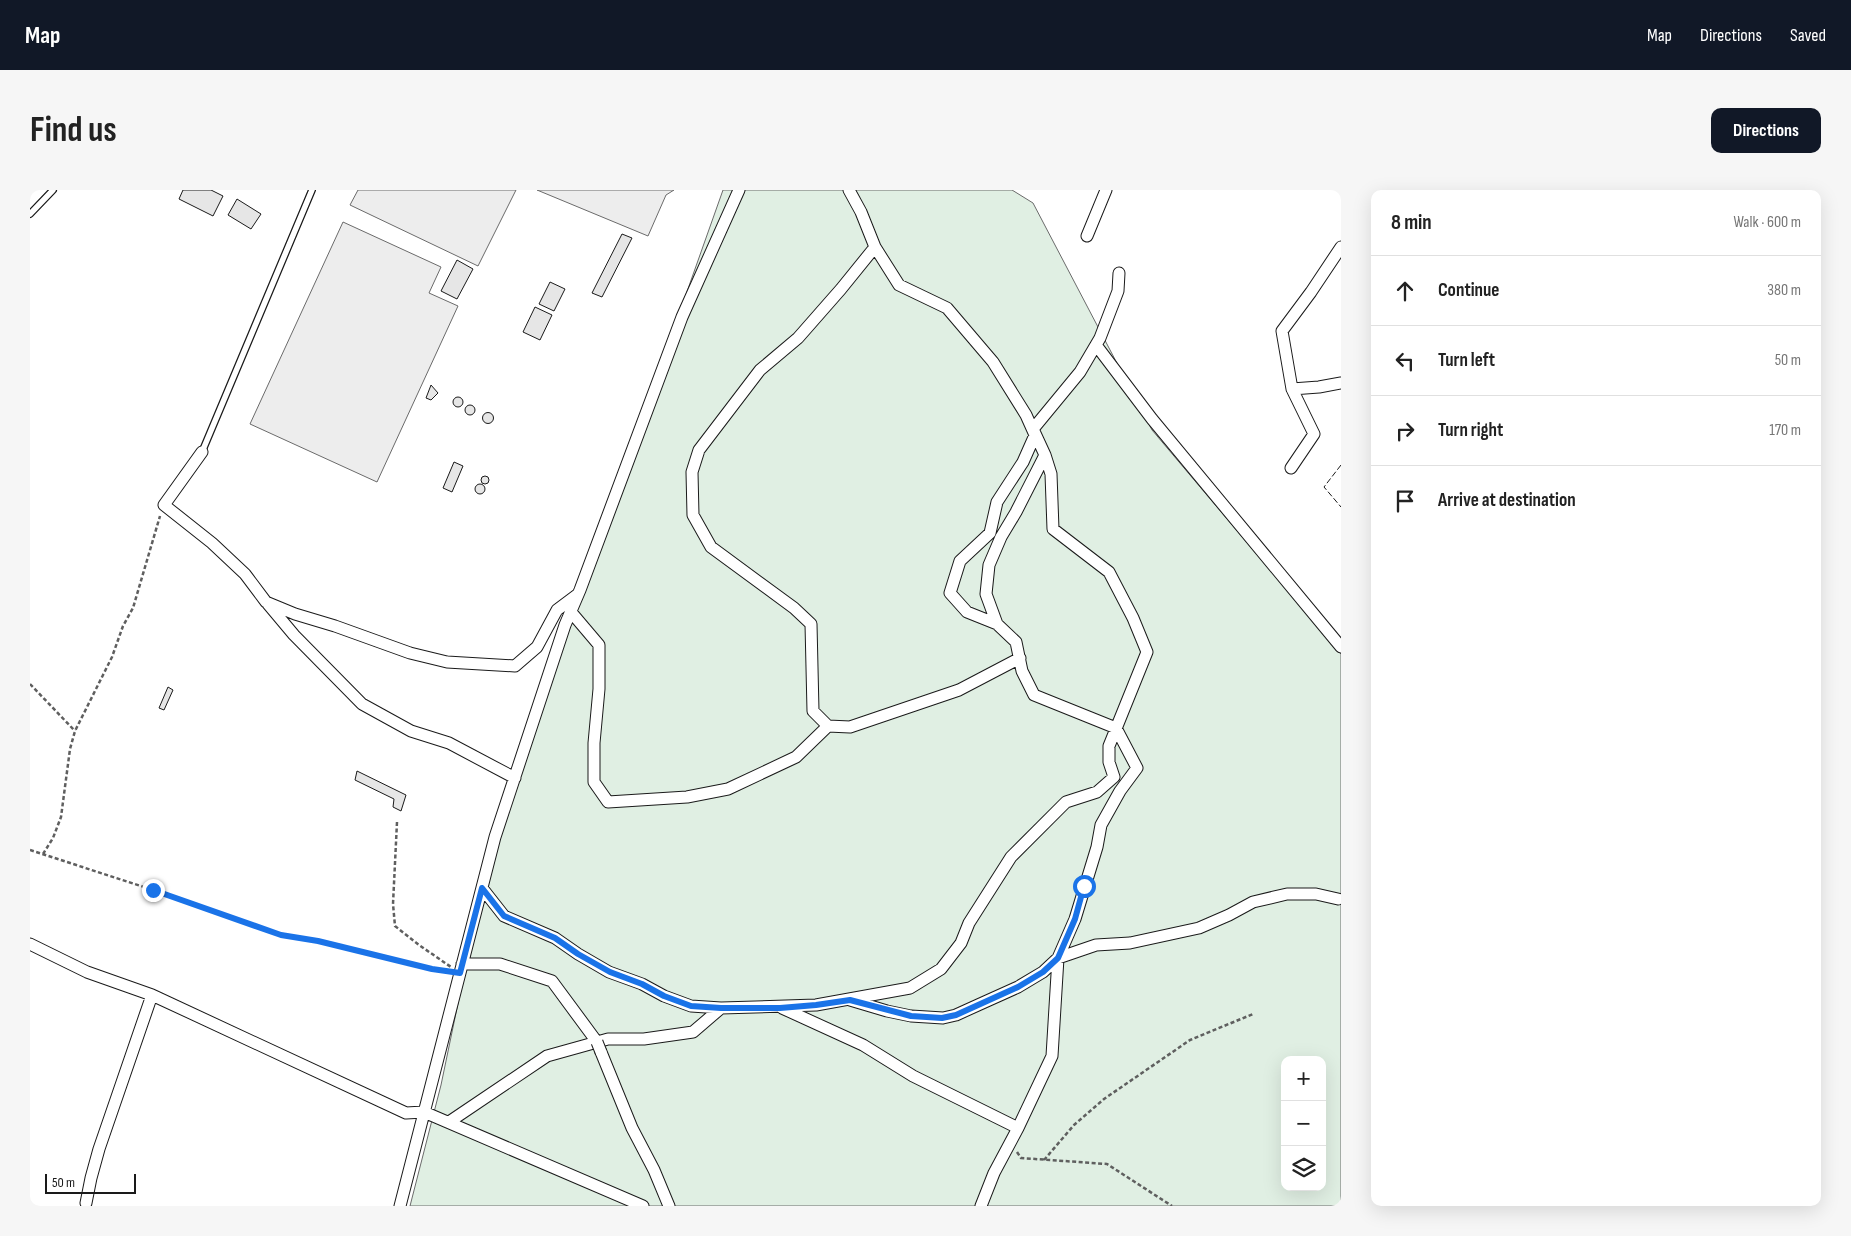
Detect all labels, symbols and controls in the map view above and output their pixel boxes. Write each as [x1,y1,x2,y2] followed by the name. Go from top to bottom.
[25,21,60,50] text: Map
[1647,25,1672,46] text: Map
[1700,25,1762,46] text: Directions
[1790,25,1826,46] text: Saved
[1711,108,1821,153] button: Directions
[30,109,117,152] text: Find us
[1391,210,1432,235] text: 8 min
[1733,213,1801,232] text: Walk · 600 m
[1391,277,1419,305] icon: ahead
[1438,279,1499,302] text: Continue
[1767,281,1801,300] text: 380 m
[1391,347,1419,375] icon: left
[1438,349,1495,372] text: Turn left
[1775,351,1801,370] text: 50 m
[1391,417,1419,445] icon: right
[1438,419,1503,442] text: Turn right
[1769,421,1801,440] text: 170 m
[1391,487,1419,515] icon: arrive
[1438,489,1576,512] text: Arrive at destination
[1073,875,1096,898] route start
[142,879,165,902] route end
[1281,1056,1326,1191] map controls
[1281,1056,1326,1101] button: +
[1281,1101,1326,1146] button: −
[1281,1146,1326,1191] button: layers
[45,1171,136,1194] scale bar
[52,1174,75,1191] text: 50 m

